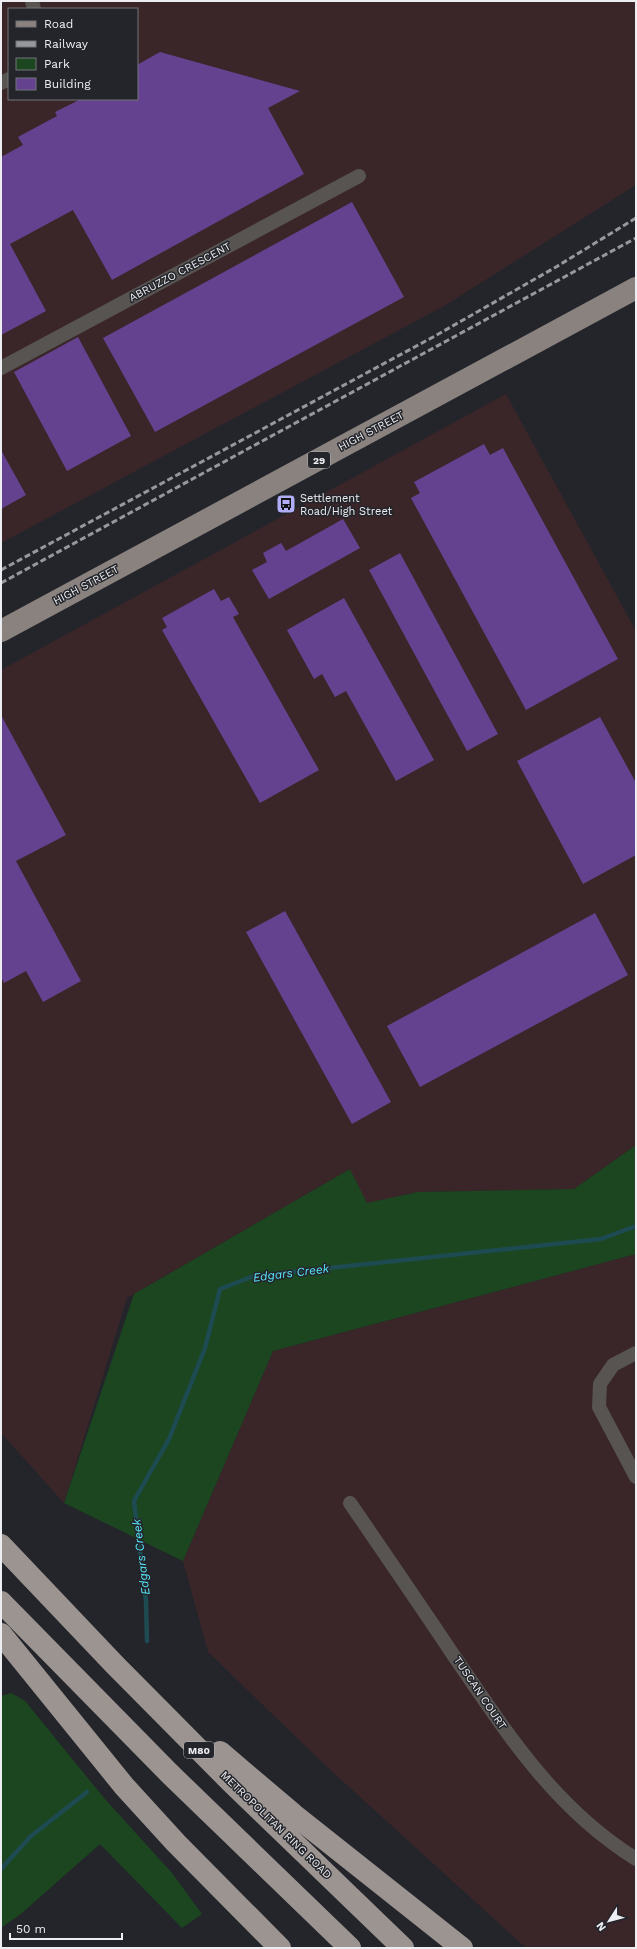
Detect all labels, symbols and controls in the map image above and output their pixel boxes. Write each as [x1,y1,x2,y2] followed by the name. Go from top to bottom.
[8,8,138,100] legend
[44,17,73,31] text: Road
[44,37,89,51] text: Railway
[44,57,70,71] text: Park
[44,77,91,91] text: Building
[127,239,233,304] street label: ABRUZZO CRESCENT
[336,408,406,454] street label: HIGH STREET
[308,452,330,468] road number: 29
[300,492,393,518] place label: Settlement Road/High Street
[275,493,297,515] bus stop icon: Settlement Road/High Street
[51,562,121,608] street label: HIGH STREET
[252,1261,330,1285] water label: Edgars Creek
[129,1518,153,1596] water label: Edgars Creek
[451,1654,509,1732] street label: TUSCAN COURT
[184,1742,214,1758] road number: M80
[218,1769,334,1881] street label: METROPOLITAN RING ROAD
[589,1901,629,1941] north arrow
[10,1915,122,1941] scale bar
[594,1919,609,1934] text: N
[16,1922,46,1936] text: 50 m

